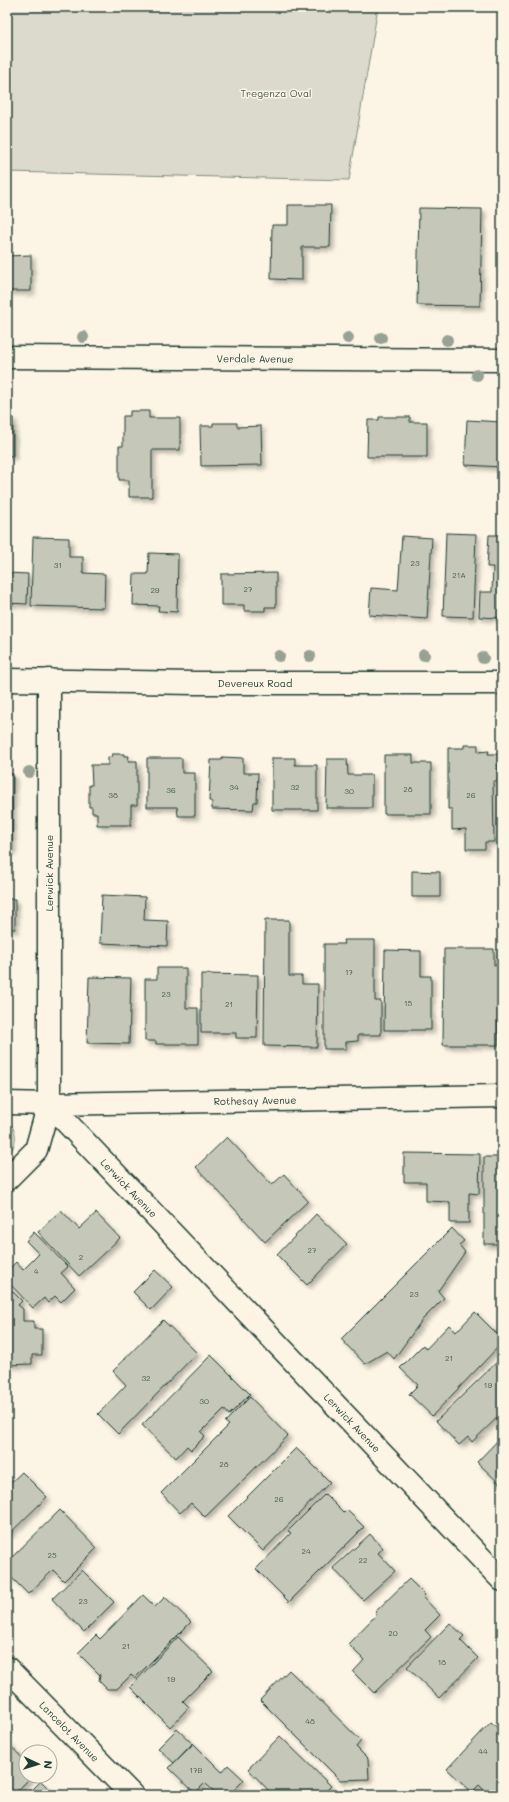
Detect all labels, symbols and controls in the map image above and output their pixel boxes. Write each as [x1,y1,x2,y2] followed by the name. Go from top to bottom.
[240,86,312,100] park label: Tregenza Oval
[217,351,293,366] street label: Verdale Avenue
[410,558,420,568] house number: 23
[54,560,62,570] house number: 31
[452,570,466,580] house number: 21A
[244,584,253,594] house number: 27
[150,585,160,595] house number: 29
[218,676,292,690] street label: Devereux Road
[229,782,239,792] house number: 34
[290,782,300,792] house number: 32
[403,784,413,794] house number: 28
[166,785,176,795] house number: 36
[344,786,354,796] house number: 30
[108,790,118,800] house number: 38
[466,790,476,800] house number: 26
[42,835,56,911] street label: Lerwick Avenue
[345,967,354,977] house number: 17
[161,989,171,999] house number: 23
[404,998,412,1008] house number: 15
[225,999,233,1009] house number: 21
[213,1093,296,1108] street label: Rothesay Avenue
[98,1156,160,1221] street label: Lerwick Avenue
[308,1245,317,1255] house number: 27
[79,1252,83,1262] house number: 2
[34,1266,39,1276] house number: 4
[409,1289,419,1299] house number: 23
[445,1353,453,1363] house number: 21
[141,1373,151,1383] house number: 32
[484,1380,492,1390] house number: 19
[321,1390,384,1455] street label: Lerwick Avenue
[199,1396,209,1406] house number: 30
[219,1459,229,1469] house number: 28
[274,1494,284,1504] house number: 26
[301,1546,311,1556] house number: 24
[47,1550,57,1560] house number: 25
[359,1555,367,1565] house number: 22
[78,1596,88,1606] house number: 23
[388,1628,398,1638] house number: 20
[122,1641,130,1651] house number: 21
[438,1657,446,1667] house number: 18
[167,1674,175,1684] house number: 19
[36,1698,102,1765] street label: Lancelot Avenue
[305,1716,315,1726] house number: 48
[18,1744,58,1784] north arrow
[478,1746,488,1756] house number: 44
[41,1760,56,1769] text: N
[190,1765,203,1775] house number: 17B

